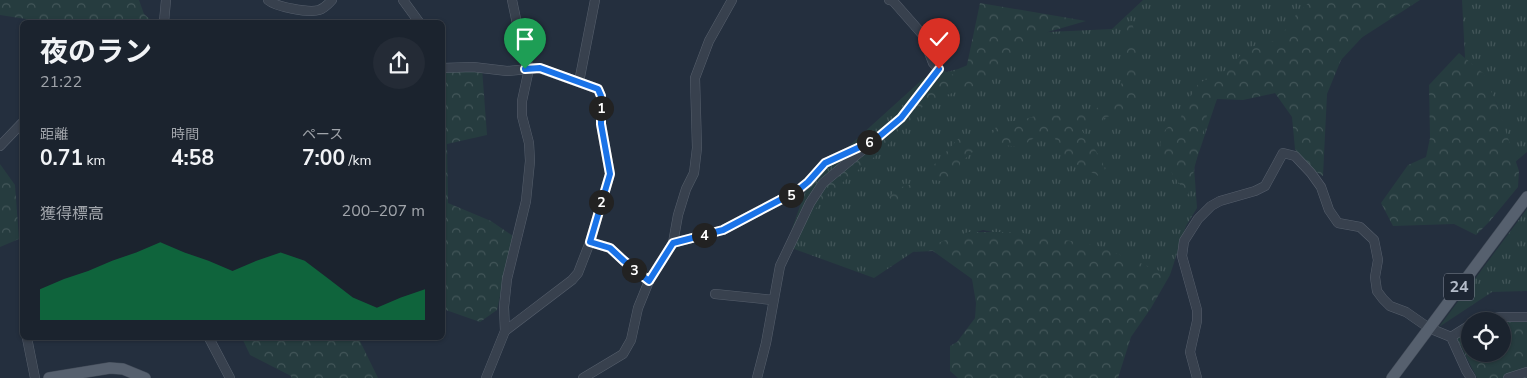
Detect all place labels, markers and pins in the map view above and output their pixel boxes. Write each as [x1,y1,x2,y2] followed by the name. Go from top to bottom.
[504,18,546,69] pin
[918,18,960,69] pin
[588,96,614,120] pin: 1
[856,130,882,154] pin: 6
[778,182,804,208] pin: 5
[588,190,614,214] pin: 2
[692,222,716,248] pin: 4
[622,258,646,282] pin: 3

